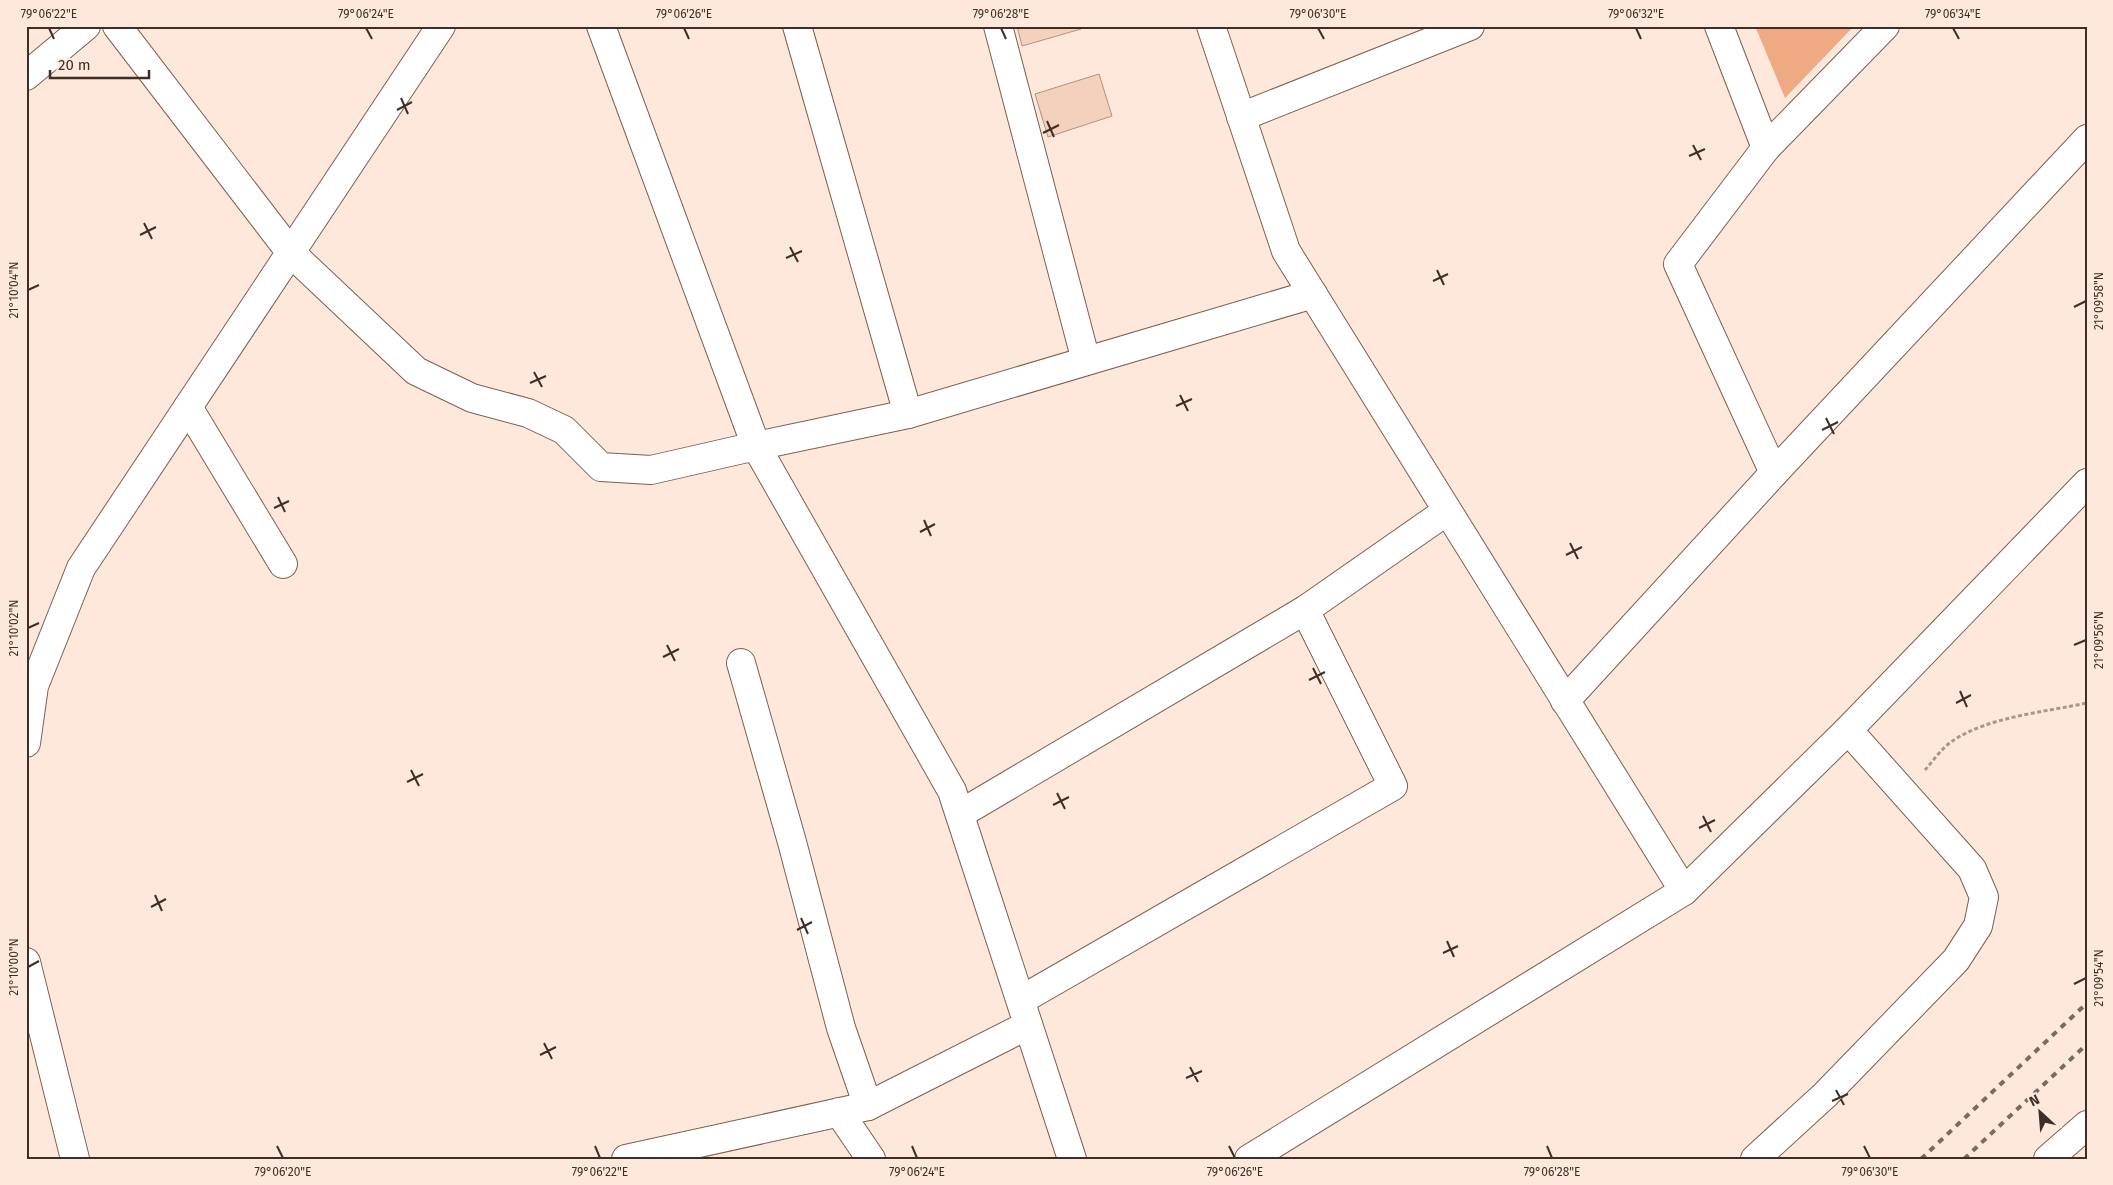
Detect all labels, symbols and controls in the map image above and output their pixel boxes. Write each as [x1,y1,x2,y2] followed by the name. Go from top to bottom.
[21,7,77,21] text: 79°06'22"E
[338,7,394,21] text: 79°06'24"E
[656,7,712,21] text: 79°06'26"E
[973,7,1029,21] text: 79°06'28"E
[1290,7,1346,21] text: 79°06'30"E
[1608,7,1664,21] text: 79°06'32"E
[1925,7,1981,21] text: 79°06'34"E
[50,48,149,80] scale bar
[58,56,91,74] text: 20 m
[7,262,21,318] text: 21°10'04"N
[2092,272,2106,330] text: 21°09'58"N
[7,600,21,656] text: 21°10'02"N
[2092,611,2106,669] text: 21°09'56"N
[7,938,21,996] text: 21°10'00"N
[2092,949,2106,1007] text: 21°09'54"N
[2016,1088,2066,1138] north arrow
[2027,1091,2042,1110] text: N
[255,1165,311,1179] text: 79°06'20"E
[572,1165,628,1179] text: 79°06'22"E
[889,1165,945,1179] text: 79°06'24"E
[1207,1165,1263,1179] text: 79°06'26"E
[1524,1165,1580,1179] text: 79°06'28"E
[1842,1165,1898,1179] text: 79°06'30"E

